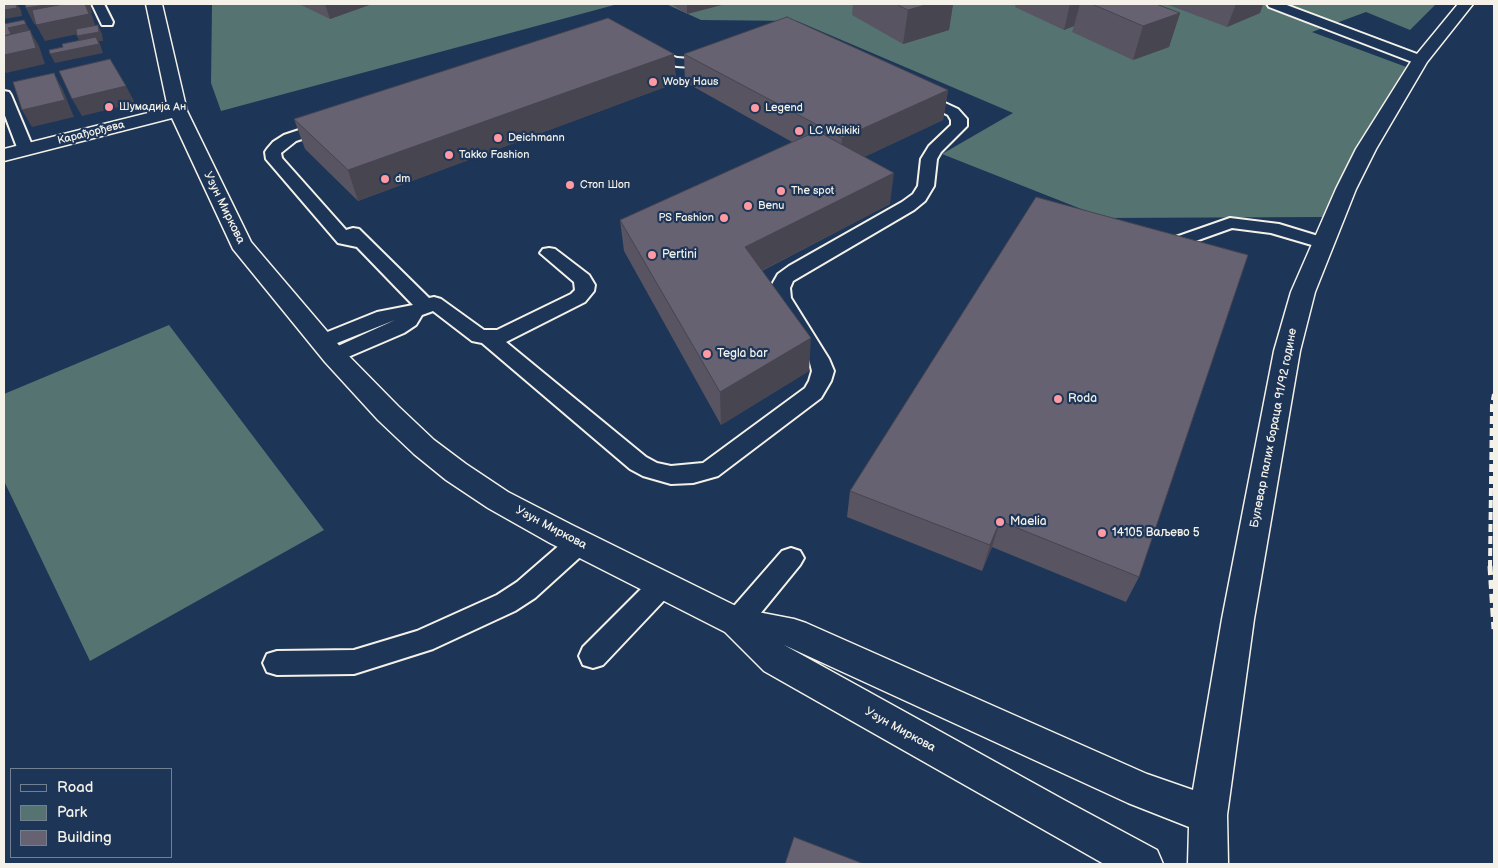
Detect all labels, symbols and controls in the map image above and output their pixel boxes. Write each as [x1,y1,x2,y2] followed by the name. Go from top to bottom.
[663,75,718,89] place label: Woby Haus
[647,76,659,88] marker: Woby Haus
[119,100,186,114] place label: Шумадија Ан
[103,101,115,113] marker: Шумадија Ан
[765,101,803,115] place label: Legend
[749,102,761,114] marker: Legend
[56,118,126,148] street label: Карађорђева
[809,124,860,138] place label: LC Waikiki
[793,125,805,137] marker: LC Waikiki
[508,131,565,145] place label: Deichmann
[492,132,504,144] marker: Deichmann
[459,148,529,162] place label: Takko Fashion
[443,149,455,161] marker: Takko Fashion
[200,170,248,246] street label: Узун Миркова
[395,172,410,186] place label: dm
[379,173,391,185] marker: dm
[580,178,630,192] place label: Стоп Шоп
[564,179,576,191] marker: Стоп Шоп
[791,184,834,198] place label: The spot
[775,185,787,197] marker: The spot
[758,199,784,213] place label: Benu
[742,200,754,212] marker: Benu
[658,211,714,225] place label: PS Fashion
[718,212,730,224] marker: PS Fashion
[662,248,697,262] place label: Pertini
[646,249,658,261] marker: Pertini
[1248,327,1300,529] street label: Булевар палих бораца 91/92 године
[717,347,767,361] place label: Tegla bar
[701,348,713,360] marker: Tegla bar
[1068,392,1097,406] place label: Roda
[1052,393,1064,405] marker: Roda
[513,503,589,553] street label: Узун Миркова
[1010,515,1047,529] place label: Maelia
[994,516,1006,528] marker: Maelia
[1112,526,1200,540] place label: 14105 Ваљево 5
[1096,527,1108,539] marker: 14105 Ваљево 5
[862,705,938,755] street label: Узун Миркова
[10,768,172,858] legend
[57,778,93,797] text: Road
[57,803,87,822] text: Park
[57,828,112,847] text: Building

